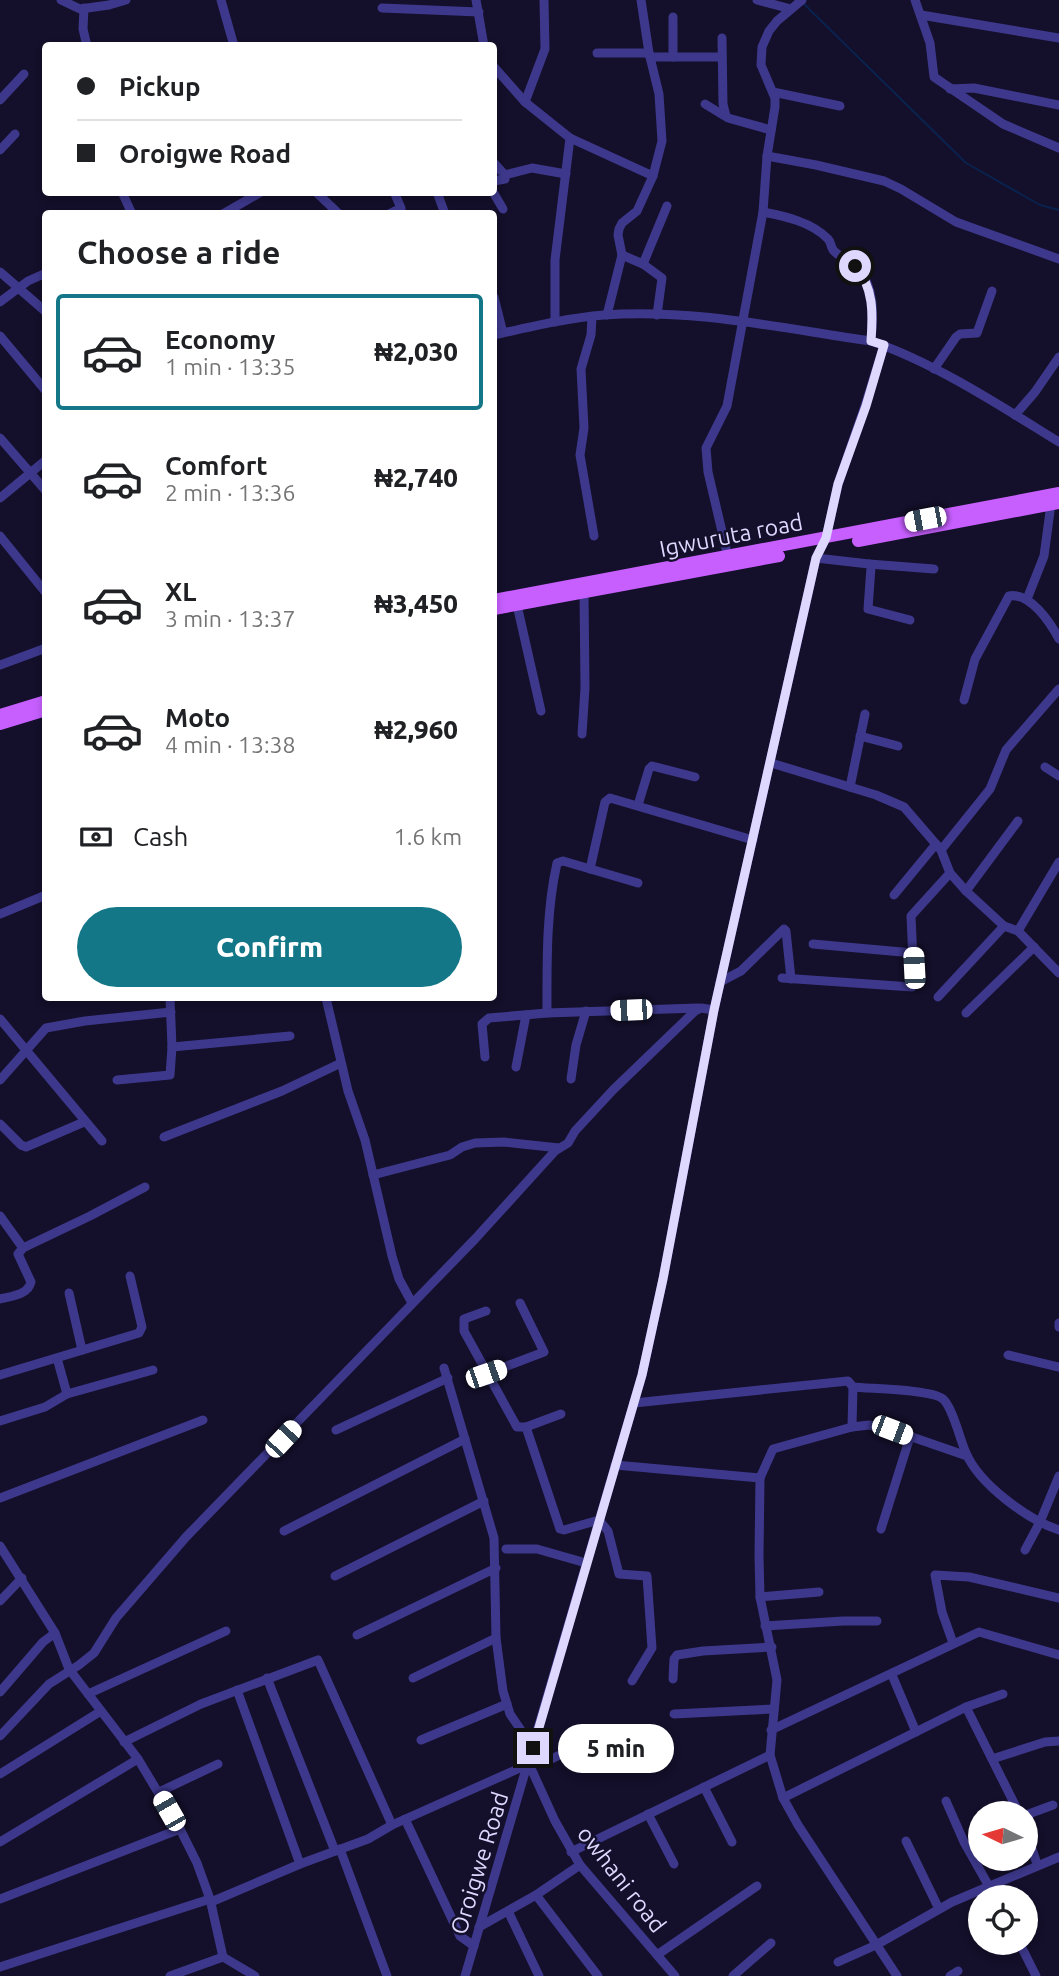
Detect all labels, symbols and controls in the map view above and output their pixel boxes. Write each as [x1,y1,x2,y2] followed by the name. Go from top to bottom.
[119,72,201,101] text: Pickup
[119,139,291,168] text: Oroigwe Road
[77,234,280,270] text: Choose a ride
[839,250,871,282] route start
[81,321,144,384] icon: car
[165,325,275,354] text: Economy
[374,337,458,366] text: ₦2,030
[165,354,296,379] text: 1 min · 13:35
[81,447,144,510] icon: car
[165,451,268,480] text: Comfort
[374,463,458,492] text: ₦2,740
[165,480,296,505] text: 2 min · 13:36
[903,505,948,533] car
[657,509,805,561] street label: Igwuruta road
[81,573,144,636] icon: car
[165,577,196,606] text: XL
[374,589,458,618] text: ₦3,450
[165,606,296,631] text: 3 min · 13:37
[81,699,144,762] icon: car
[165,703,230,732] text: Moto
[374,715,458,744] text: ₦2,960
[165,732,296,757] text: 4 min · 13:38
[77,818,115,856] icon: cash
[133,822,188,851] text: Cash
[394,824,462,849] text: 1.6 km
[77,907,462,987] button: Confirm
[903,946,926,990] car
[610,999,653,1021] car
[463,1357,510,1391] car
[869,1413,916,1447] car
[261,1416,306,1462] car
[558,1724,673,1772] callout: 5 min
[517,1732,549,1764] route end
[587,1736,645,1761] text: 5 min
[150,1788,189,1834] car
[445,1789,513,1937] street label: Oroigwe Road
[968,1801,1038,1871] north arrow
[968,1801,1038,1955] map controls
[573,1821,671,1937] street label: owhani road
[968,1885,1038,1955] button: locate

